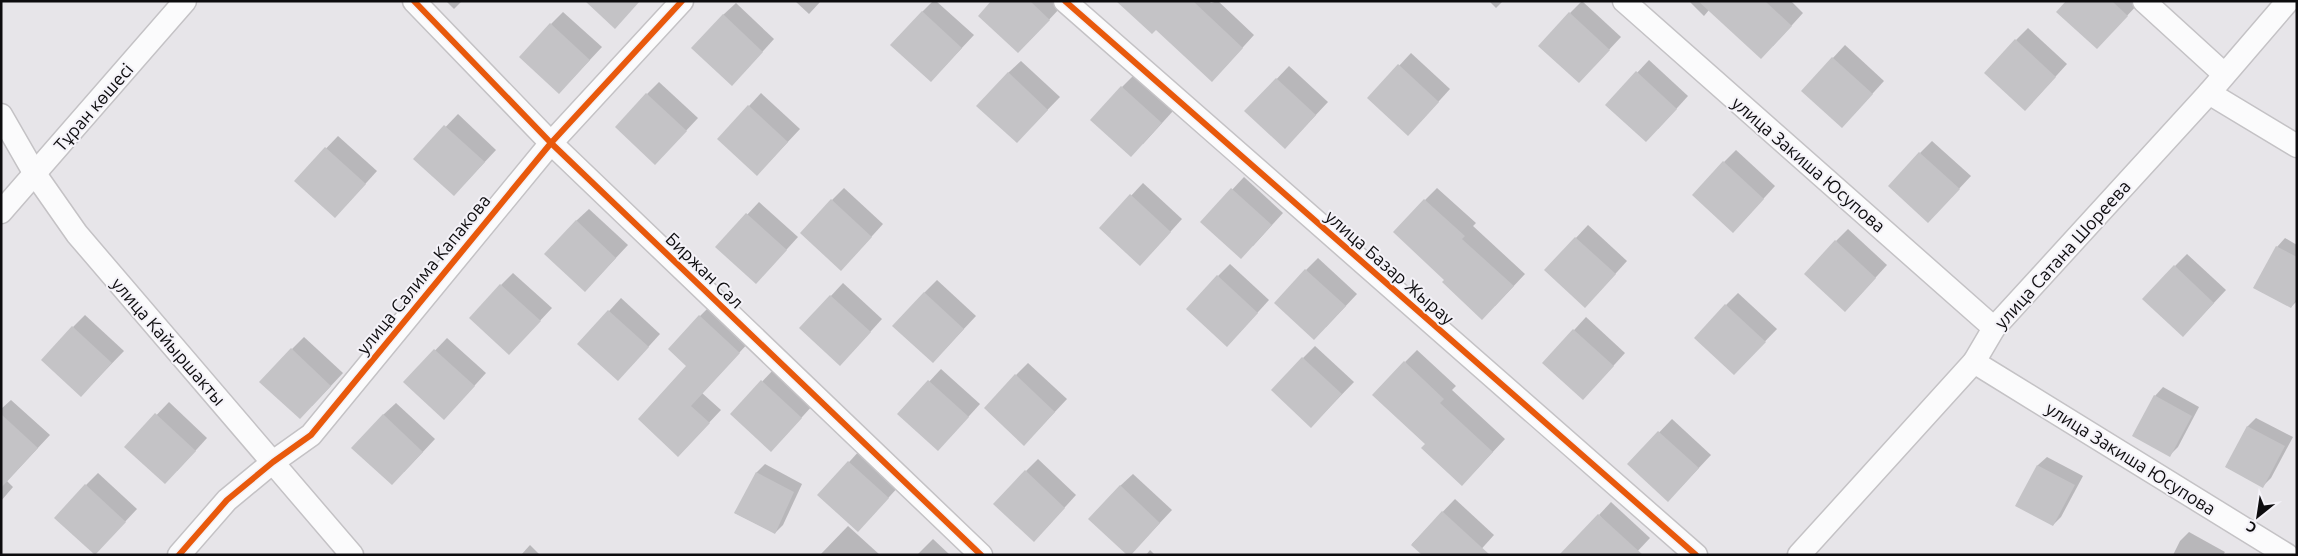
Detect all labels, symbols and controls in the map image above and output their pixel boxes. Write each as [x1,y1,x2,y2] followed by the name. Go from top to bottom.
[49,59,137,155] street label: Тұран көшесі
[1728,92,1890,236] street label: улица Закиша Юсупова
[1990,176,2134,332] street label: улица Сатана Шореева
[352,190,494,358] street label: улица Салима Капакова
[1322,206,1459,328] street label: улица Базар Жырау
[662,228,748,312] street label: Биржан Сал
[108,273,230,409] street label: улица Кайыршакты
[2042,398,2220,518] street label: улица Закиша Юсупова
[2233,491,2283,541] north arrow
[2244,518,2259,536] text: С

